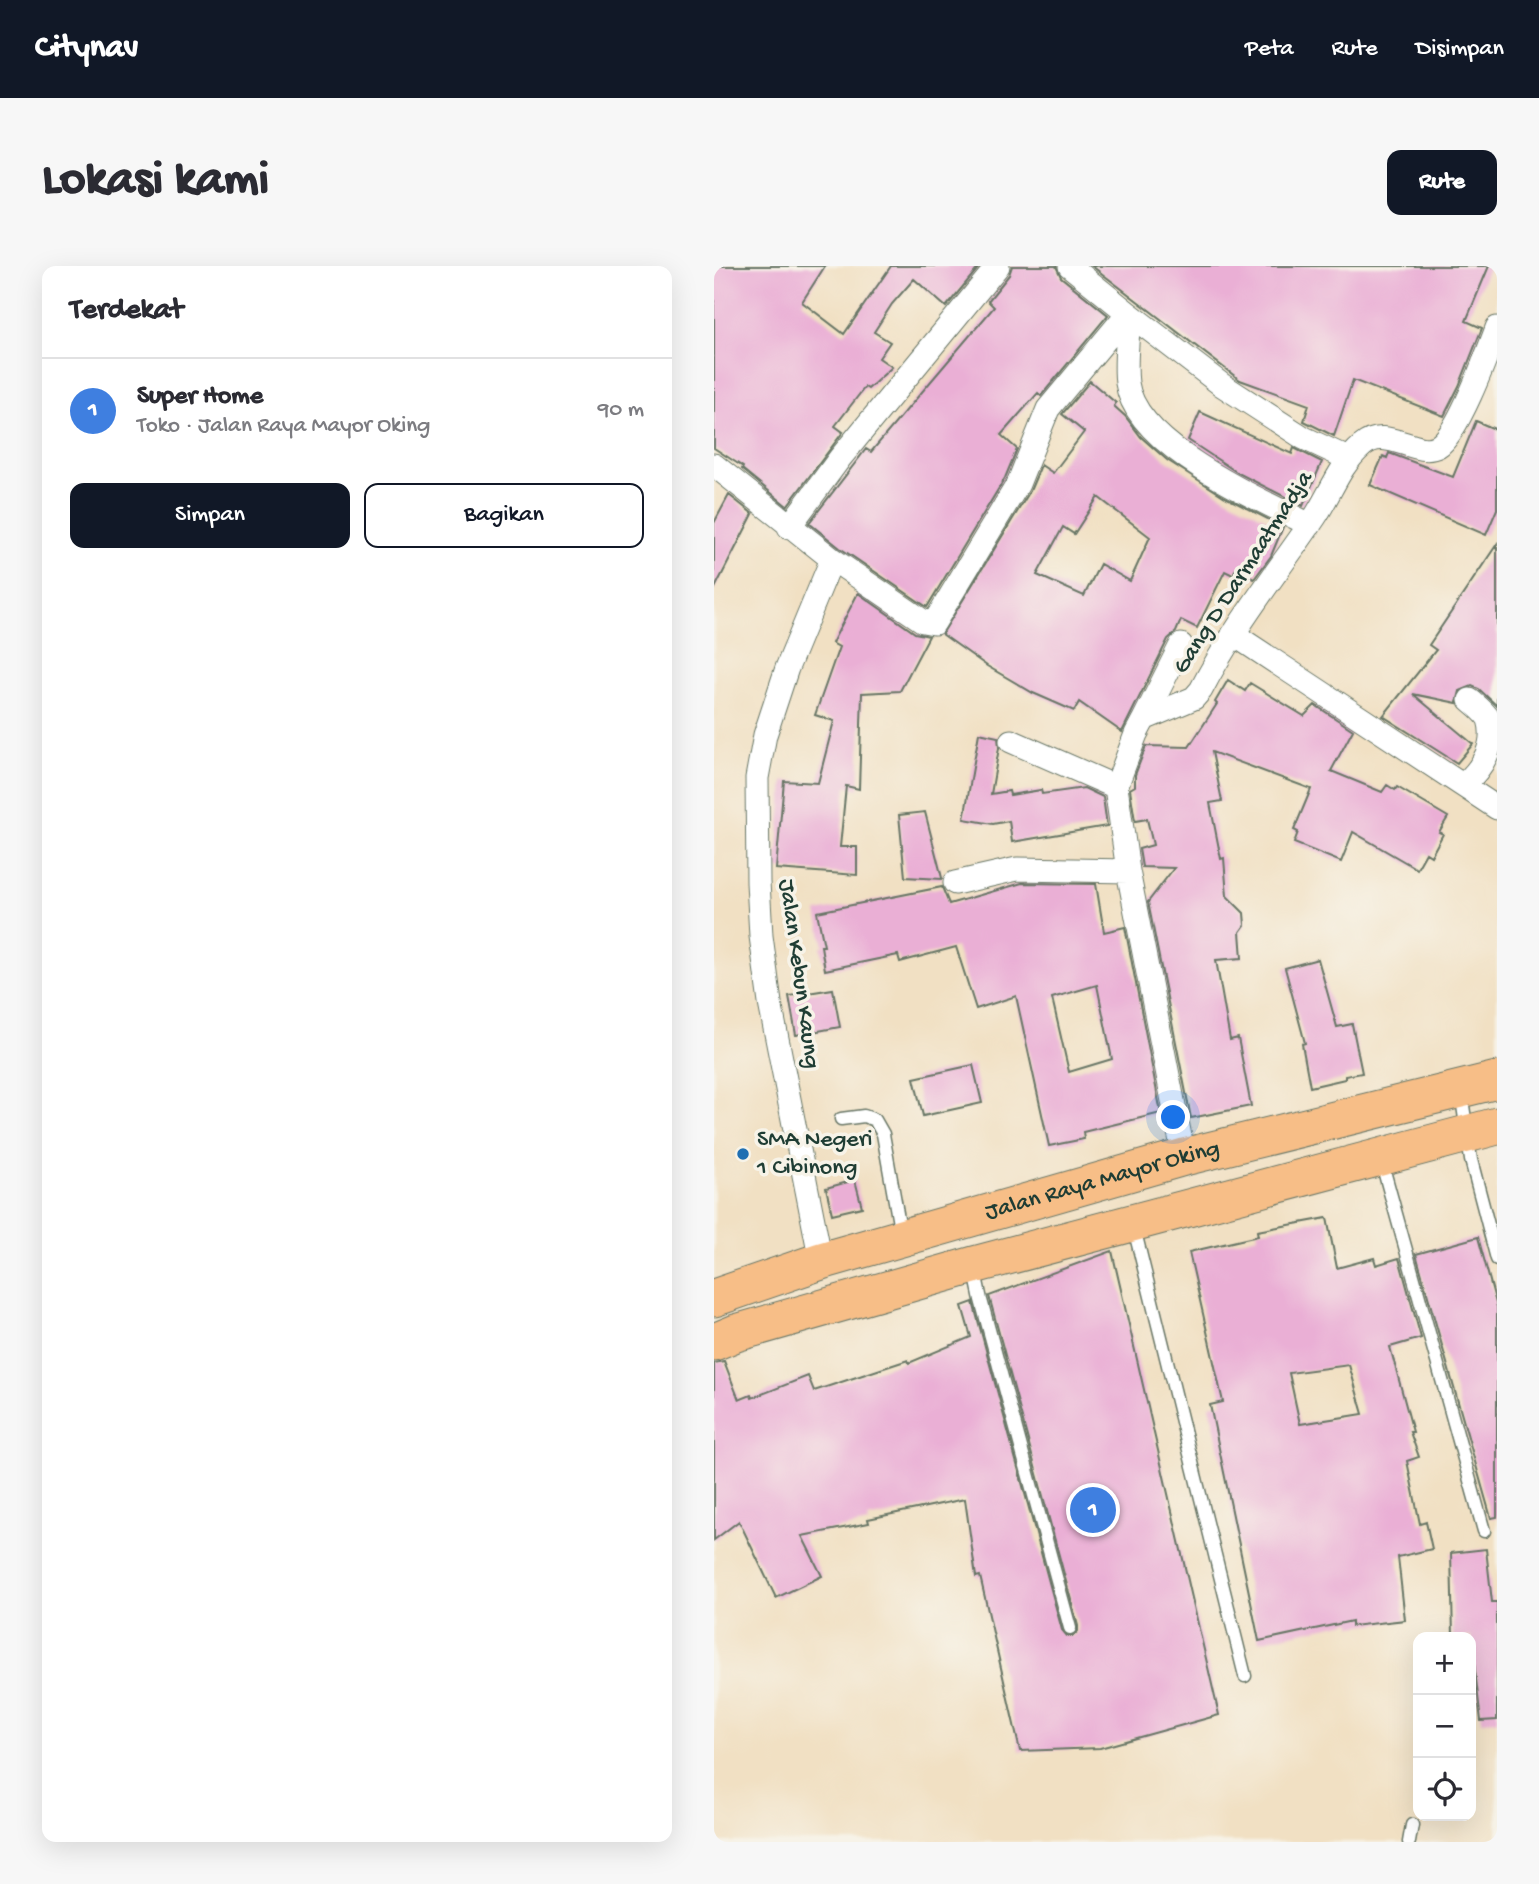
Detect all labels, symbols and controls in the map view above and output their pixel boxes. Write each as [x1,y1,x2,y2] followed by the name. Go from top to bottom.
[35,30,138,68] text: Citynav
[1245,35,1294,64] text: Peta
[1332,35,1378,64] text: Rute
[1416,35,1504,64] text: Disimpan
[1387,150,1497,215] button: Rute
[42,153,269,211] text: Lokasi kami
[70,294,183,329] text: Terdekat
[137,382,263,413] text: Super Home
[88,397,98,424] text: 1
[598,397,644,424] text: 90 m
[137,413,430,440] text: Toko · Jalan Raya Mayor Oking
[1168,465,1321,680] street label: Gang D Darmaatmadja
[70,483,350,548] button: Simpan
[364,483,644,548] button: Bagikan
[770,877,826,1071] street label: Jalan Kebun Kaung
[1156,1100,1190,1134] your location
[756,1126,872,1183] place label: SMA Negeri 1 Cibinong
[982,1134,1223,1228] street label: Jalan Raya Mayor Oking
[735,1146,751,1162] marker: SMA Negeri 1 Cibinong
[1070,1484,1116,1536] pin: 1
[1413,1632,1476,1821] map controls
[1413,1632,1476,1695] button: +
[1413,1695,1476,1758] button: −
[1413,1758,1476,1821] button: locate

